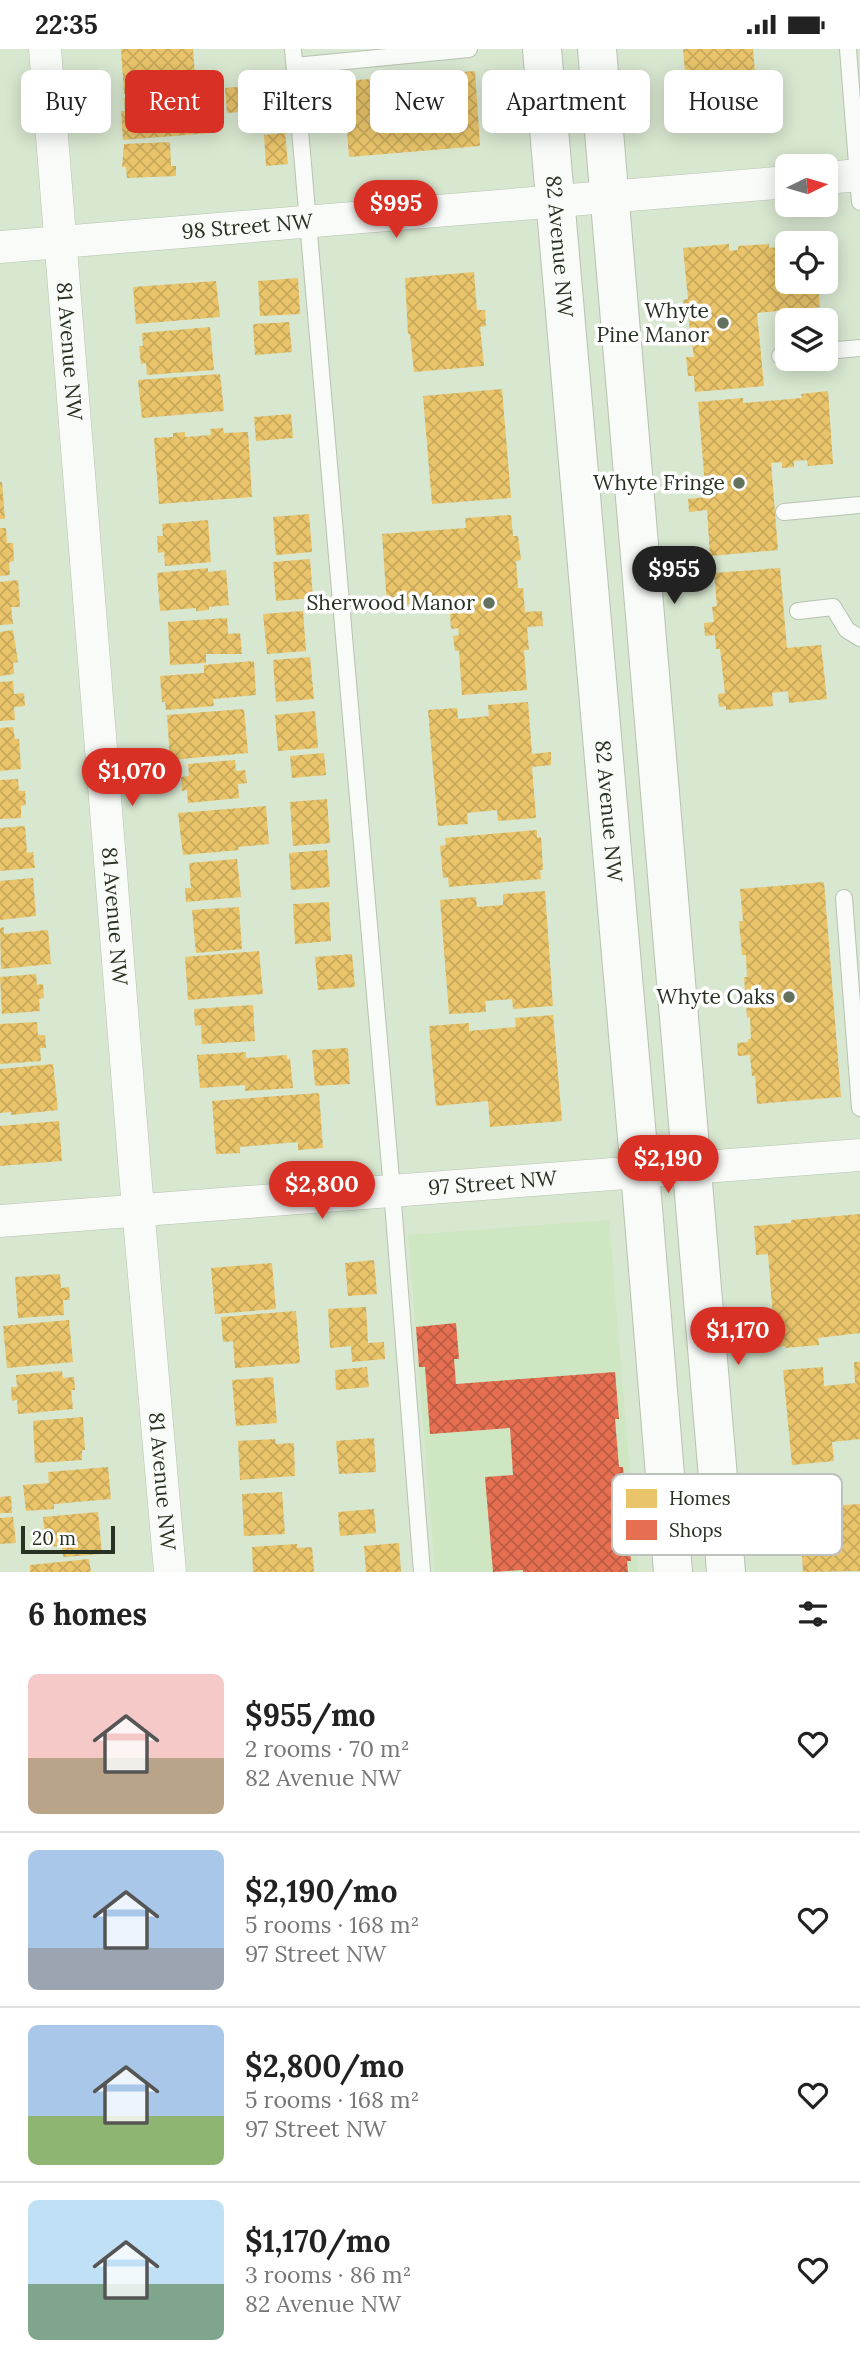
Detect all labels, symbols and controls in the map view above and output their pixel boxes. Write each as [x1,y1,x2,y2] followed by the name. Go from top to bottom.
[35,8,98,41] text: 22:35
[21,70,111,133] chip: Buy
[125,70,224,133] chip: Rent
[238,70,356,133] chip: Filters
[370,70,468,133] chip: New
[482,70,650,133] chip: Apartment
[664,70,783,133] chip: House
[775,154,838,217] north arrow
[775,154,838,371] map controls
[540,174,579,319] street label: 82 Avenue NW
[355,181,437,240] pin: $995
[370,188,422,217] text: $995
[180,207,315,245] street label: 98 Street NW
[775,231,838,294] button: locate
[51,281,89,422] street label: 81 Avenue NW
[596,297,709,348] place label: Whyte Pine Manor
[775,308,838,371] button: layers
[715,315,731,331] marker: Whyte Pine Manor
[593,469,725,496] place label: Whyte Fringe
[731,475,747,491] marker: Whyte Fringe
[633,547,715,606] pin: $955
[648,554,700,583] text: $955
[306,589,475,616] place label: Sherwood Manor
[481,595,497,611] marker: Sherwood Manor
[589,739,629,884] street label: 82 Avenue NW
[75,749,189,808] pin: $1,070
[98,756,166,785] text: $1,070
[96,846,134,988] street label: 81 Avenue NW
[656,983,775,1010] place label: Whyte Oaks
[781,989,797,1005] marker: Whyte Oaks
[611,1135,725,1195] pin: $2,190
[634,1143,702,1172] text: $2,190
[265,1161,379,1221] pin: $2,800
[427,1164,559,1201] street label: 97 Street NW
[285,1169,359,1198] text: $2,800
[681,1307,795,1367] pin: $1,170
[706,1315,770,1344] text: $1,170
[143,1411,182,1553] street label: 81 Avenue NW
[612,1474,842,1555] legend
[669,1486,731,1510] text: Homes
[669,1518,723,1542] text: Shops
[21,1523,116,1555] scale bar
[32,1526,76,1550] text: 20 m
[28,1595,147,1633] text: 6 homes
[794,1595,832,1633] icon: filters
[245,1696,376,1734] text: $955/mo
[84,1702,168,1786] icon: home
[794,1725,832,1763] icon: heart
[245,1734,410,1763] text: 2 rooms · 70 m²
[245,1763,401,1792] text: 82 Avenue NW
[245,1872,397,1910] text: $2,190/mo
[84,1878,168,1962] icon: home
[794,1901,832,1939] icon: heart
[245,1910,419,1939] text: 5 rooms · 168 m²
[245,1939,386,1968] text: 97 Street NW
[245,2047,404,2085] text: $2,800/mo
[84,2053,168,2137] icon: home
[794,2076,832,2114] icon: heart
[245,2085,419,2114] text: 5 rooms · 168 m²
[245,2114,386,2143] text: 97 Street NW
[245,2222,390,2260] text: $1,170/mo
[84,2228,168,2312] icon: home
[794,2251,832,2289] icon: heart
[245,2260,411,2289] text: 3 rooms · 86 m²
[245,2289,401,2318] text: 82 Avenue NW

